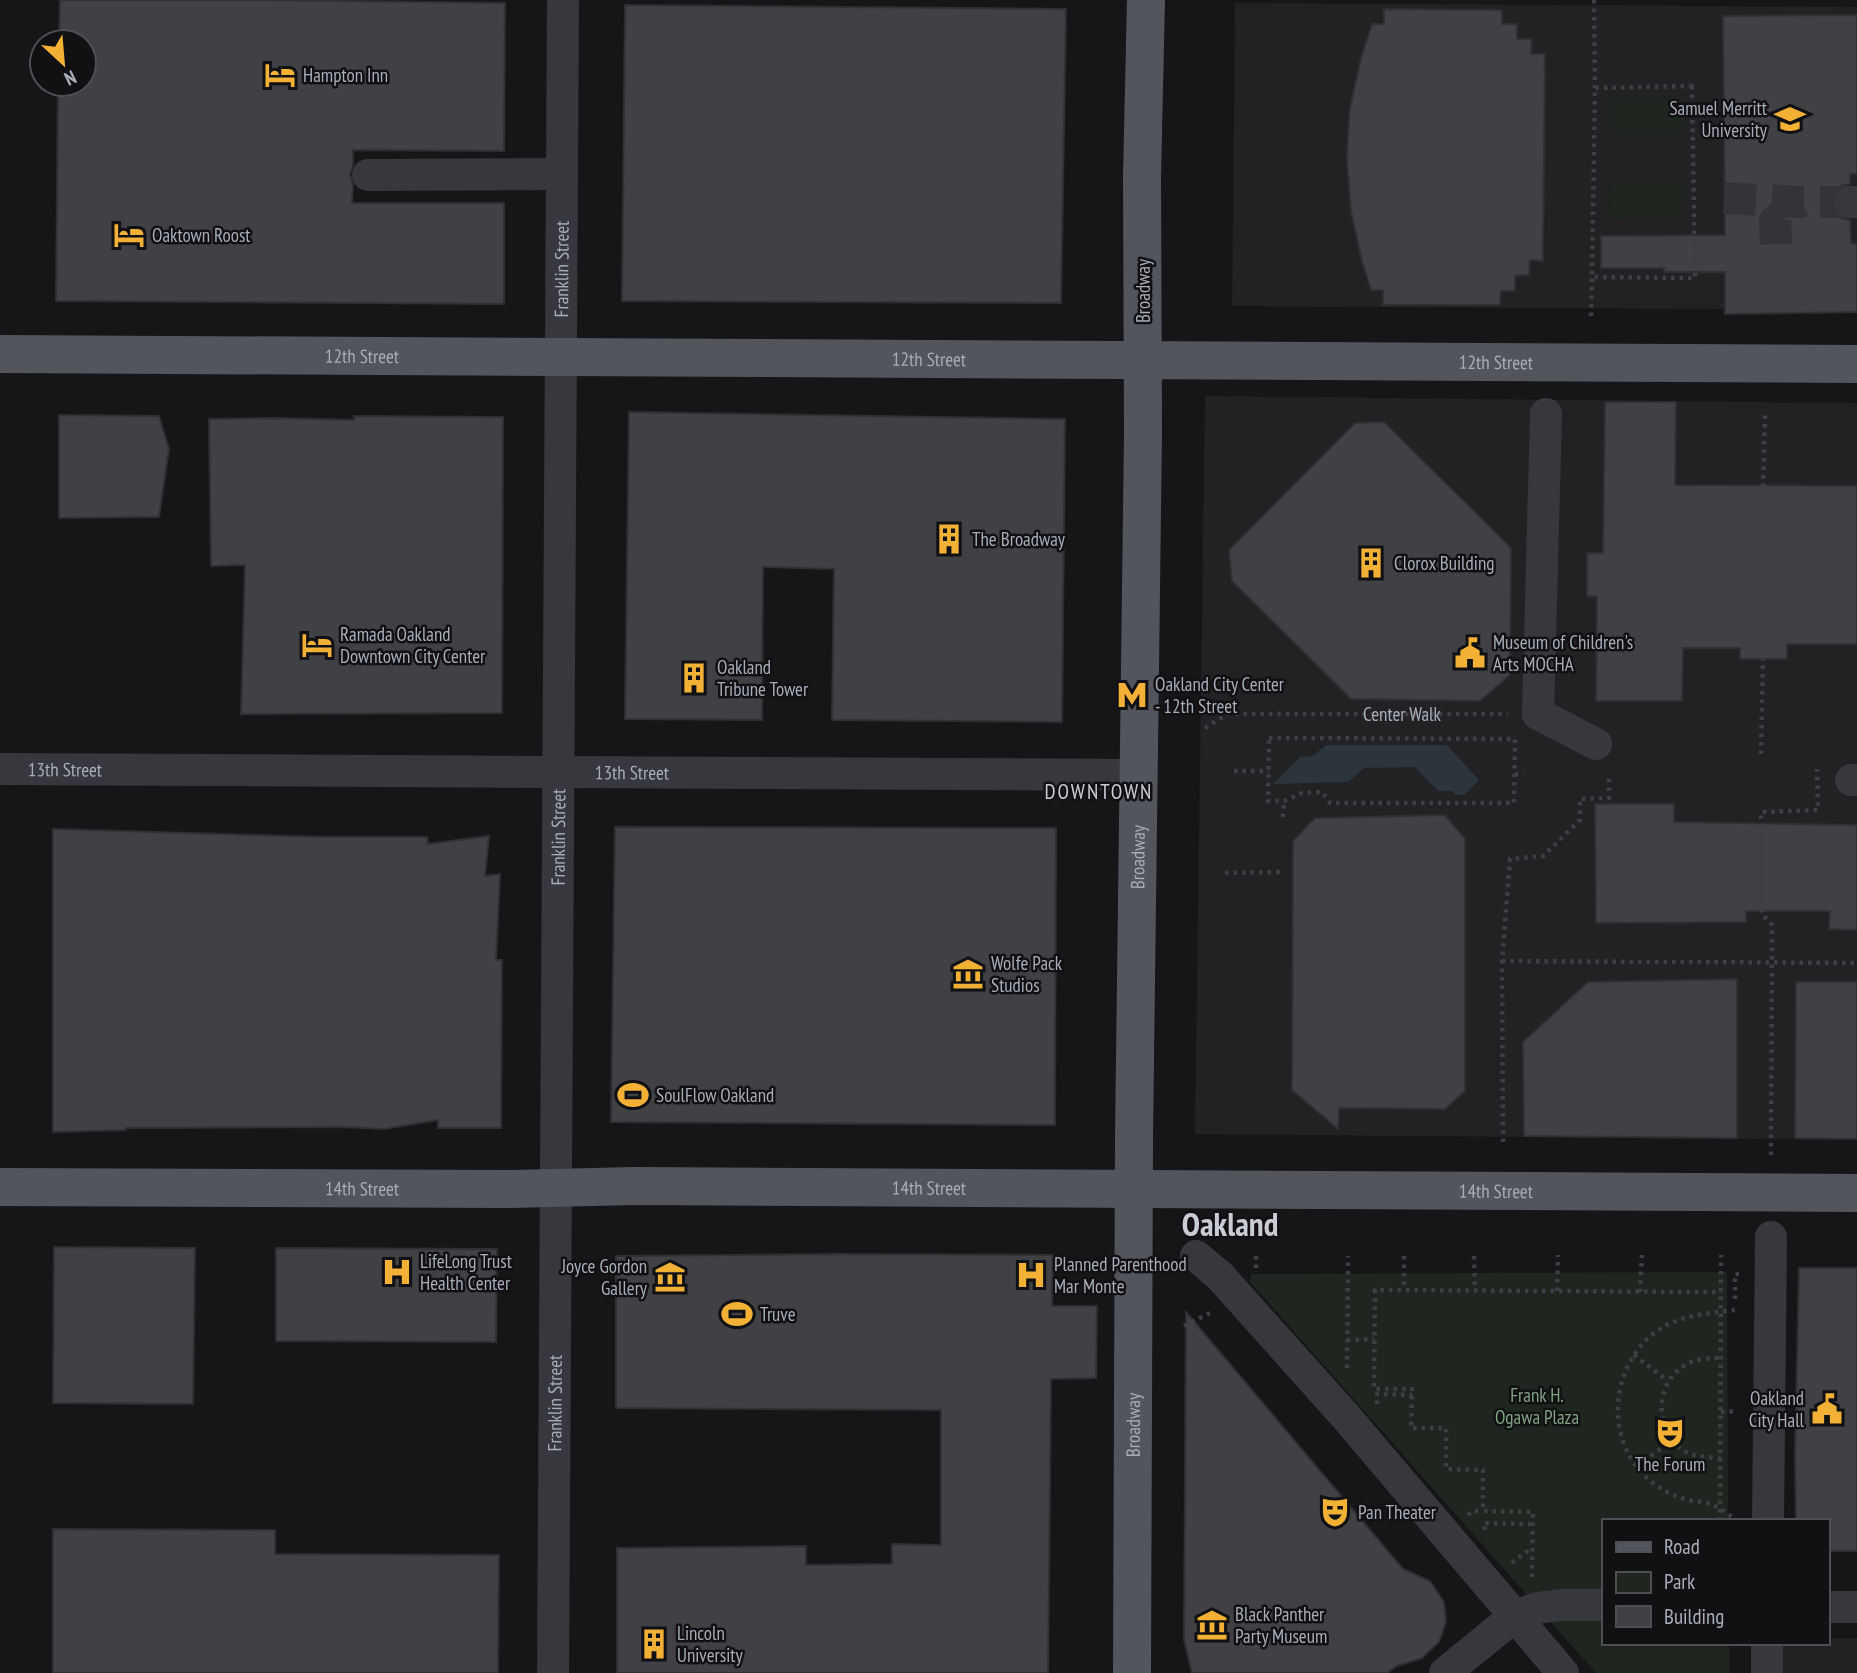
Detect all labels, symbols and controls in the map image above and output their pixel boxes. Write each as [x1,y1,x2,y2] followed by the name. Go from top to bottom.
[28,28,98,98] north arrow
[263,58,297,92] hotel icon: Hampton Inn
[303,63,388,87] place label: Hampton Inn
[61,65,80,91] text: N
[1669,96,1768,142] place label: Samuel Merritt University
[1773,102,1807,136] school or university icon: Samuel Merritt University
[112,218,146,252] hotel icon: Oaktown Roost
[549,220,574,317] street label: Franklin Street
[152,223,251,247] place label: Oaktown Roost
[1131,258,1155,323] street label: Broadway
[325,344,400,368] street label: 12th Street
[892,347,967,371] street label: 12th Street
[1459,350,1534,374] street label: 12th Street
[932,522,966,556] building icon: The Broadway
[972,527,1066,551] place label: The Broadway
[1354,546,1388,580] building icon: Clorox Building
[1394,551,1494,575] place label: Clorox Building
[340,622,486,668] place label: Ramada Oakland Downtown City Center
[300,628,334,662] hotel icon: Ramada Oakland Downtown City Center
[1493,630,1633,676] place label: Museum of Children's Arts MOCHA
[1453,636,1487,670] public building icon: Museum of Children's Arts MOCHA
[717,655,809,701] place label: Oakland Tribune Tower
[677,661,711,695] building icon: Oakland Tribune Tower
[1155,672,1285,718] place label: Oakland City Center - 12th Street
[1115,678,1149,712] metro station icon: Oakland City Center - 12th Street
[1363,702,1441,726] street label: Center Walk
[28,757,103,782] street label: 13th Street
[595,760,670,785] street label: 13th Street
[1045,778,1153,805] district label: DOWNTOWN
[546,788,570,885] street label: Franklin Street
[1125,824,1150,889] street label: Broadway
[991,951,1063,997] place label: Wolfe Pack Studios
[951,957,985,991] museum icon: Wolfe Pack Studios
[616,1078,650,1112] sports icon: SoulFlow Oakland
[656,1083,774,1107] place label: SoulFlow Oakland
[892,1175,967,1200] street label: 14th Street
[325,1176,400,1201] street label: 14th Street
[1459,1179,1534,1203] street label: 14th Street
[1182,1202,1278,1245] district label: Oakland
[420,1249,513,1295] place label: LifeLong Trust Health Center
[1054,1252,1187,1298] place label: Planned Parenthood Mar Monte
[560,1254,648,1300] place label: Joyce Gordon Gallery
[380,1255,414,1289] hospital icon: LifeLong Trust Health Center
[1014,1258,1048,1292] hospital icon: Planned Parenthood Mar Monte
[653,1260,687,1294] museum icon: Joyce Gordon Gallery
[720,1297,754,1331] sports icon: Truve
[760,1302,796,1326] place label: Truve
[542,1354,567,1451] street label: Franklin Street
[1495,1383,1579,1429] park label: Frank H. Ogawa Plaza
[1749,1386,1805,1432] place label: Oakland City Hall
[1121,1392,1145,1457] street label: Broadway
[1810,1392,1844,1426] public building icon: Oakland City Hall
[1653,1416,1687,1450] theatre icon: The Forum
[1635,1452,1705,1476] place label: The Forum
[1318,1495,1352,1529] theatre icon: Pan Theater
[1358,1500,1437,1524] place label: Pan Theater
[1602,1519,1829,1645] legend
[1664,1533,1700,1560] text: Road
[1664,1568,1695,1595] text: Park
[1235,1602,1327,1648] place label: Black Panther Party Museum
[1664,1603,1724,1630] text: Building
[1195,1608,1229,1642] museum icon: Black Panther Party Museum
[677,1621,743,1667] place label: Lincoln University
[637,1627,671,1661] building icon: Lincoln University

